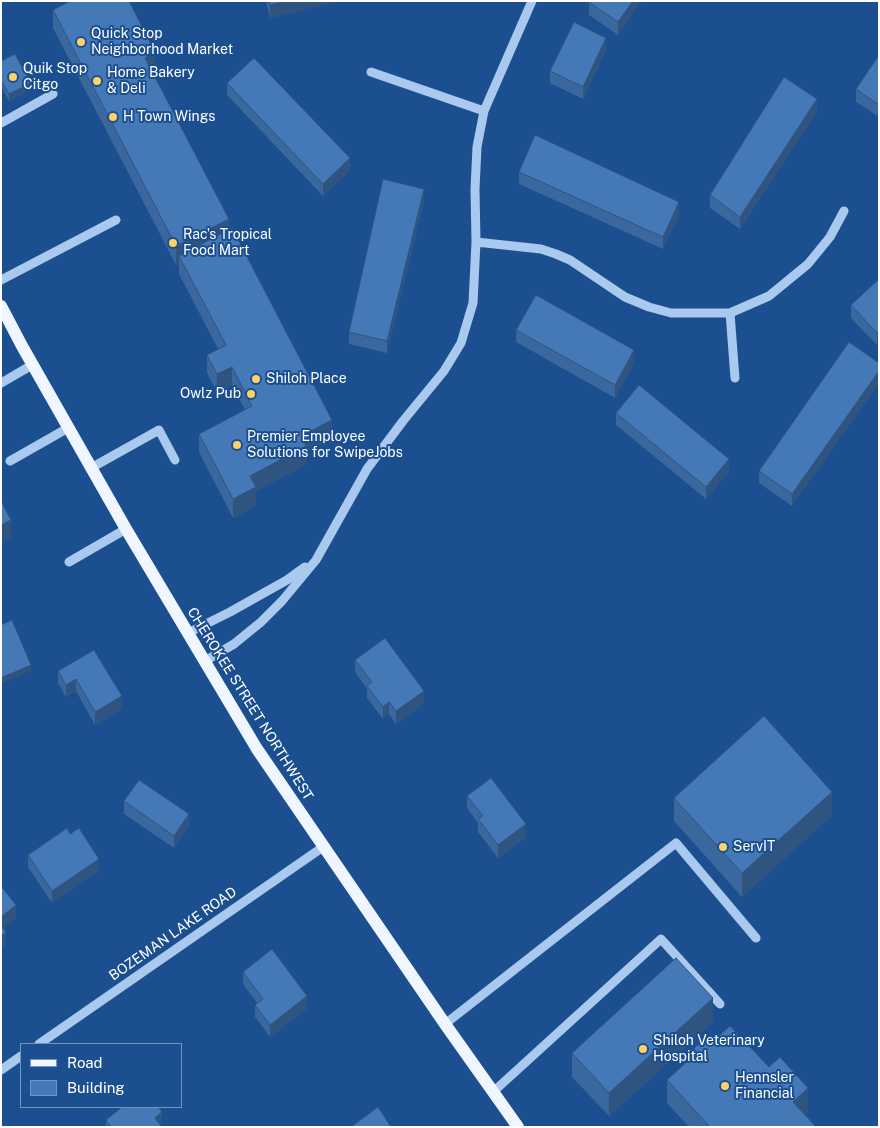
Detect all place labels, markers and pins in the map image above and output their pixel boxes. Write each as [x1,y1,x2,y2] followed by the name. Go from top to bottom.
[91,26,233,58] place label: Quick Stop Neighborhood Market
[75,36,87,48] marker: Quick Stop Neighborhood Market
[23,61,87,94] place label: Quik Stop Citgo
[107,65,195,98] place label: Home Bakery & Deli
[7,71,19,83] marker: Quik Stop Citgo
[91,75,103,87] marker: Home Bakery & Deli
[123,109,215,125] place label: H Town Wings
[107,111,119,123] marker: H Town Wings
[183,227,272,260] place label: Rac's Tropical Food Mart
[167,237,179,249] marker: Rac's Tropical Food Mart
[266,371,347,387] place label: Shiloh Place
[250,373,262,385] marker: Shiloh Place
[180,386,241,402] place label: Owlz Pub
[245,388,257,400] marker: Owlz Pub
[247,429,403,462] place label: Premier Employee Solutions for SwipeJobs
[231,439,243,451] marker: Premier Employee Solutions for SwipeJobs
[733,839,775,855] place label: ServIT
[717,841,729,853] marker: ServIT
[653,1033,765,1066] place label: Shiloh Veterinary Hospital
[637,1043,649,1055] marker: Shiloh Veterinary Hospital
[735,1070,794,1102] place label: Hennsler Financial
[719,1080,731,1092] marker: Hennsler Financial

